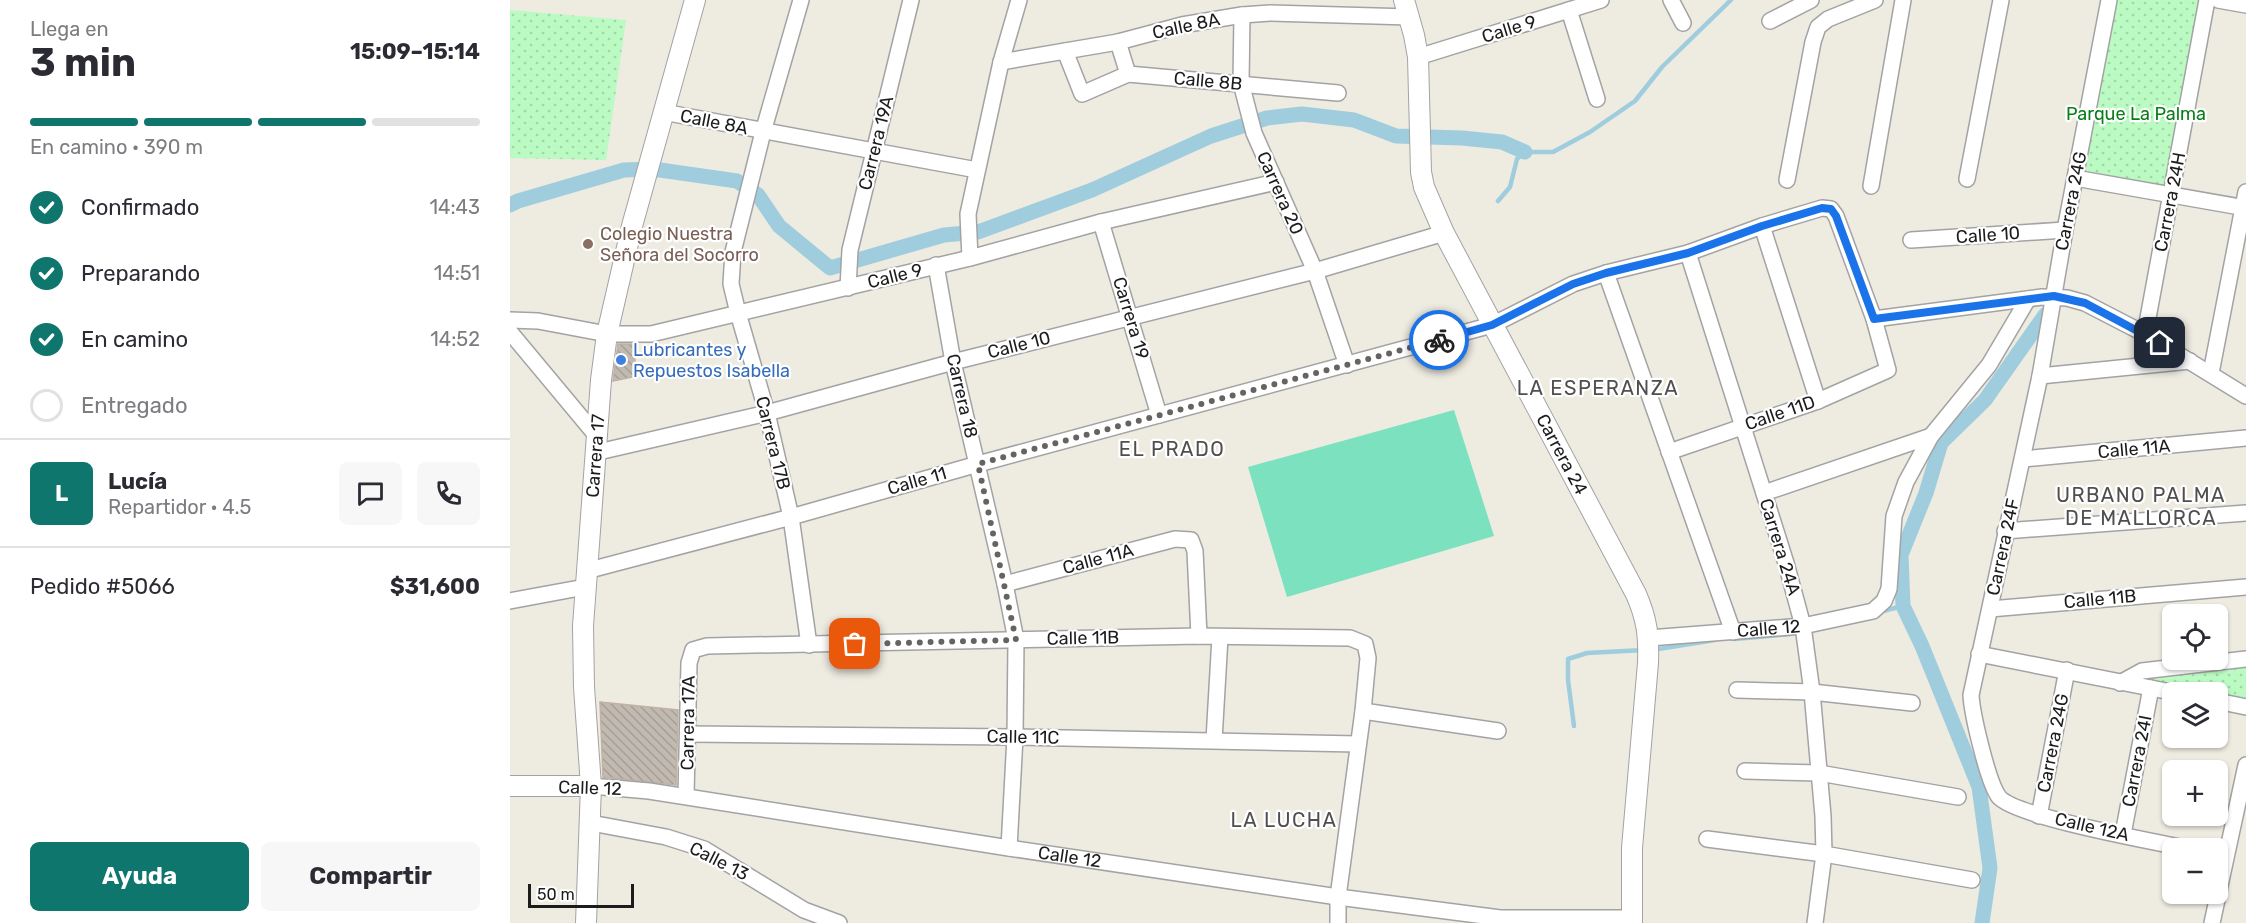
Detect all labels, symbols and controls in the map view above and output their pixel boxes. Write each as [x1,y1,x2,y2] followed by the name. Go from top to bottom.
[1150,8,1222,44] street label: Calle 8A
[1479,10,1539,48] street label: Calle 9
[30,17,109,41] text: Llega en
[350,38,480,65] text: 15:09–15:14
[30,40,136,86] text: 3 min
[1173,67,1243,95] street label: Calle 8B
[854,94,898,192] street label: Carrera 19A
[2066,103,2206,125] park label: Parque La Palma
[678,105,750,139] street label: Calle 8A
[30,135,203,159] text: En camino · 390 m
[1252,148,1308,238] street label: Carrera 20
[2051,150,2091,252] street label: Carrera 24G
[2150,150,2190,254] street label: Carrera 24H
[30,191,63,224] icon: check
[81,194,199,221] text: Confirmado
[429,195,480,219] text: 14:43
[1955,222,2021,248] street label: Calle 10
[600,223,759,266] place label: Colegio Nuestra Señora del Socorro
[581,237,595,251] marker: Colegio Nuestra Señora del Socorro
[30,257,63,290] icon: check
[865,259,925,293] street label: Calle 9
[81,260,200,287] text: Preparando
[434,261,480,285] text: 14:51
[1108,274,1154,362] street label: Carrera 19
[1409,310,1469,370] courier
[2134,317,2185,368] pin
[30,323,63,356] icon: check
[1423,324,1456,357] icon: bike
[81,326,188,353] text: En camino
[2143,326,2176,359] icon: home
[430,327,480,351] text: 14:52
[985,327,1053,363] street label: Calle 10
[633,339,790,382] place label: Lubricantes y Repuestos Isabella
[942,352,982,440] street label: Carrera 18
[614,353,628,367] marker: Lubricantes y Repuestos Isabella
[1517,376,1679,400] district label: LA ESPERANZA
[1742,391,1818,435] street label: Calle 11D
[81,392,188,419] text: Entregado
[751,394,795,492] street label: Carrera 17B
[1531,410,1592,498] street label: Carrera 24
[581,413,609,498] street label: Carrera 17
[2097,435,2171,463] street label: Calle 11A
[1119,437,1225,461] district label: EL PRADO
[339,462,402,525] button: chat
[417,462,480,525] button: phone
[885,462,949,500] street label: Calle 11
[108,468,167,495] text: Lucía
[55,480,68,507] text: L
[2056,483,2226,530] district label: URBANO PALMA DE MALLORCA
[108,495,251,519] text: Repartidor · 4.5
[1755,496,1805,598] street label: Carrera 24A
[1982,496,2024,598] street label: Carrera 24F
[1060,539,1136,579] street label: Calle 11A
[30,573,175,600] text: Pedido #5066
[390,573,480,600] text: $31,600
[2063,585,2137,613] street label: Calle 11B
[2162,604,2228,904] map controls
[2162,604,2228,670] button: locate
[1736,615,1801,642] street label: Calle 12
[829,618,880,669] pin
[1047,626,1119,650] street label: Calle 11B
[838,627,871,660] icon: bag
[676,675,700,771] street label: Carrera 17A
[2162,682,2228,748] button: layers
[2033,692,2073,794] street label: Carrera 24G
[2117,713,2157,809] street label: Carrera 24I
[987,725,1059,749] street label: Calle 11C
[2162,760,2228,826] button: +
[558,776,622,800] street label: Calle 12
[1231,808,1337,832] district label: LA LUCHA
[2053,808,2131,846] street label: Calle 12A
[686,837,752,885] street label: Calle 13
[2162,838,2228,904] button: −
[1037,841,1103,873] street label: Calle 12
[30,842,249,911] button: Ayuda
[261,842,480,911] button: Compartir
[528,881,634,908] scale bar
[537,885,575,904] text: 50 m

